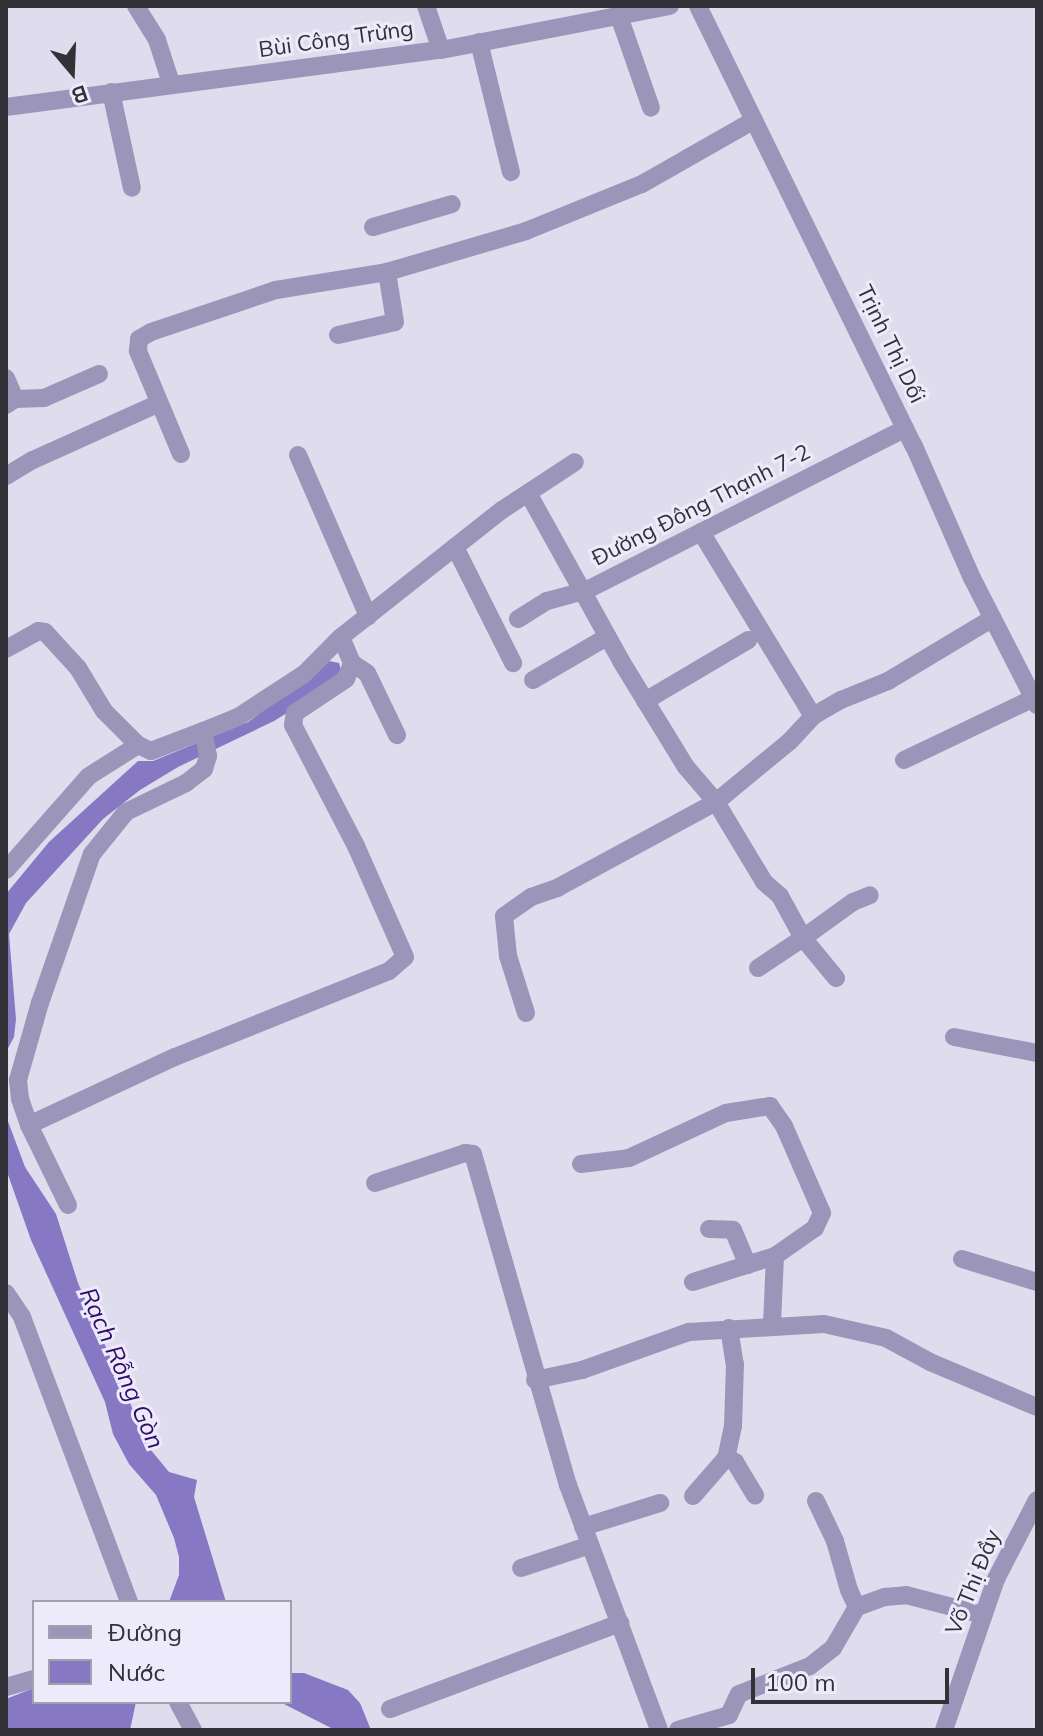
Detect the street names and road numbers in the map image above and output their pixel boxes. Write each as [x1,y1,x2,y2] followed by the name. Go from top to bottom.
[257,15,415,63] street label: Bùi Công Trừng
[851,281,931,407] street label: Trịnh Thị Dối
[588,438,814,572] street label: Đường Đông Thạnh 7-2
[940,1526,1006,1638] street label: Võ Thị Đầy

